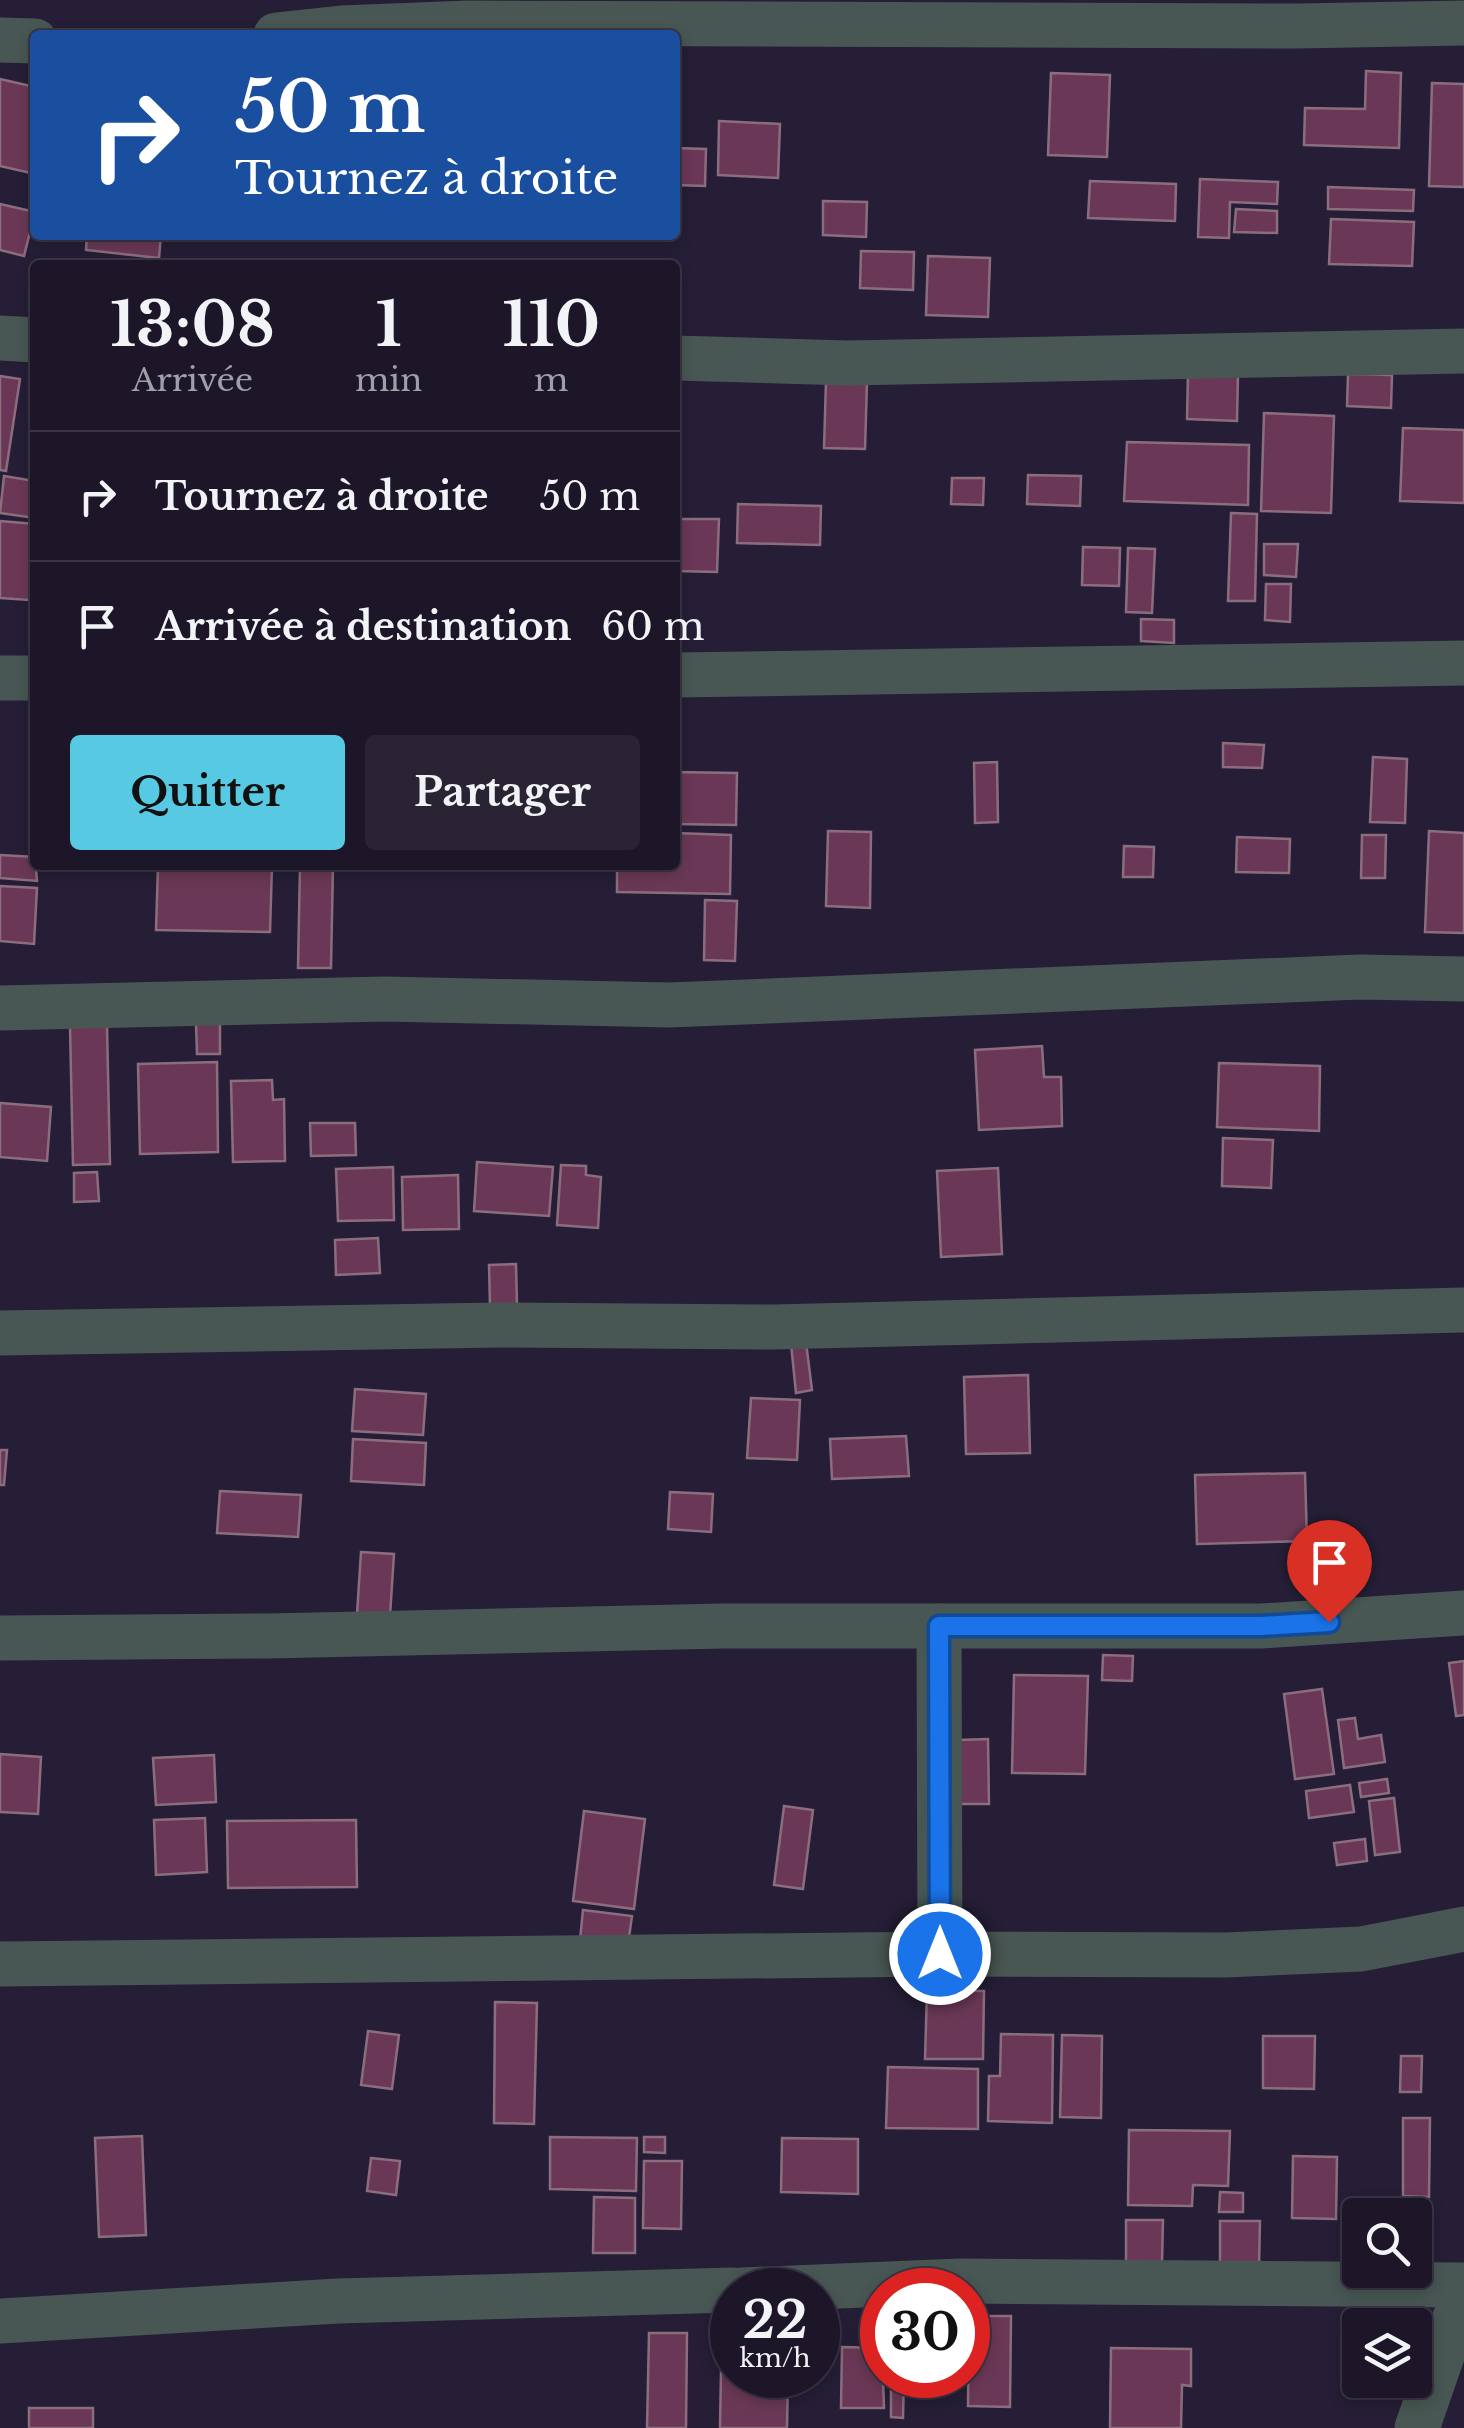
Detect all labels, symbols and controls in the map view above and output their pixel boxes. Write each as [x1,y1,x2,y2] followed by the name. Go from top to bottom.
[235,64,426,151] text: 50 m
[70,70,200,200] icon: right
[235,150,618,206] text: Tournez à droite
[110,288,275,362] text: 13:08
[376,288,402,362] text: 1
[502,288,600,362] text: 110
[132,360,253,400] text: Arrivée
[355,360,422,400] text: min
[534,360,568,400] text: m
[70,469,125,524] icon: right
[155,473,488,520] text: Tournez à droite
[540,473,640,520] text: 50 m
[70,599,125,654] icon: arrive
[155,603,571,650] text: Arrivée à destination
[601,603,705,650] text: 60 m
[70,735,345,850] button: Quitter
[365,735,640,850] button: Partager
[1287,1520,1372,1623] pin
[1302,1535,1357,1590] icon: arrive
[888,1902,992,2006] position arrow
[1342,2198,1432,2398] map controls
[1342,2198,1432,2288] button: search
[860,2268,990,2398] speed limit sign: 30
[742,2289,808,2352] text: 22
[1342,2308,1432,2398] button: layers
[740,2343,810,2374] text: km/h

